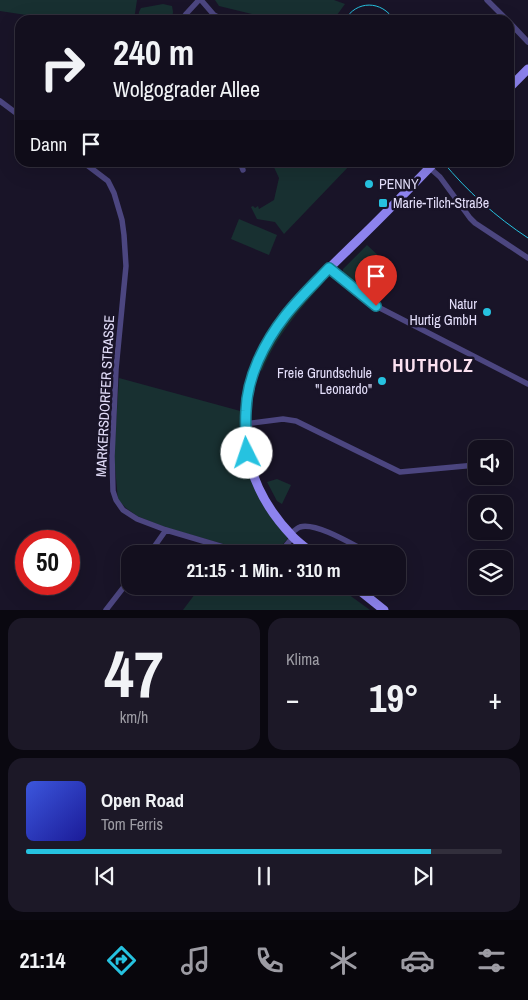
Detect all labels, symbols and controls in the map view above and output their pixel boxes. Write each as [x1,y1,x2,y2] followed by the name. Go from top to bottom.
[113,29,194,76] text: 240 m
[30,35,95,100] icon: right
[113,74,260,104] text: Wolgograder Allee
[77,130,105,158] icon: arrive
[30,131,67,157] text: Dann
[379,175,419,193] place label: PENNY
[363,178,375,190] marker: PENNY
[393,194,489,212] place label: Marie-Tilch-Straße
[377,197,389,209] marker: Marie-Tilch-Straße
[355,255,397,306] pin
[362,262,390,290] icon: arrive
[409,295,477,329] place label: Natur Hurtig GmbH
[481,306,493,318] marker: Natur Hurtig GmbH
[92,315,118,477] street label: MARKERSDORFER STRASSE
[392,352,474,378] district label: HUTHOLZ
[277,364,372,398] place label: Freie Grundschule "Leonardo"
[376,375,388,387] marker: Freie Grundschule "Leonardo"
[220,426,272,478] position arrow
[468,440,513,595] map controls
[468,440,513,485] button: sound
[468,495,513,540] button: search
[15,530,80,595] speed limit sign: 50
[468,550,513,595] button: layers
[186,557,341,583] text: 21:15 · 1 Min. · 310 m
[104,630,164,717] text: 47
[286,648,320,670] text: Klima
[369,673,419,724] text: 19°
[286,680,299,718] text: −
[489,680,502,718] text: +
[120,706,148,728] text: km/h
[101,787,184,813] text: Open Road
[101,813,163,835] text: Tom Ferris
[91,862,119,890] icon: previous
[250,862,278,890] icon: pause
[409,862,437,890] icon: next
[104,943,139,978] icon: directions
[178,943,213,978] icon: music
[252,943,287,978] icon: phone
[326,943,361,978] icon: climate
[400,943,435,978] icon: car
[474,943,509,978] icon: filters
[19,945,66,975] text: 21:14

